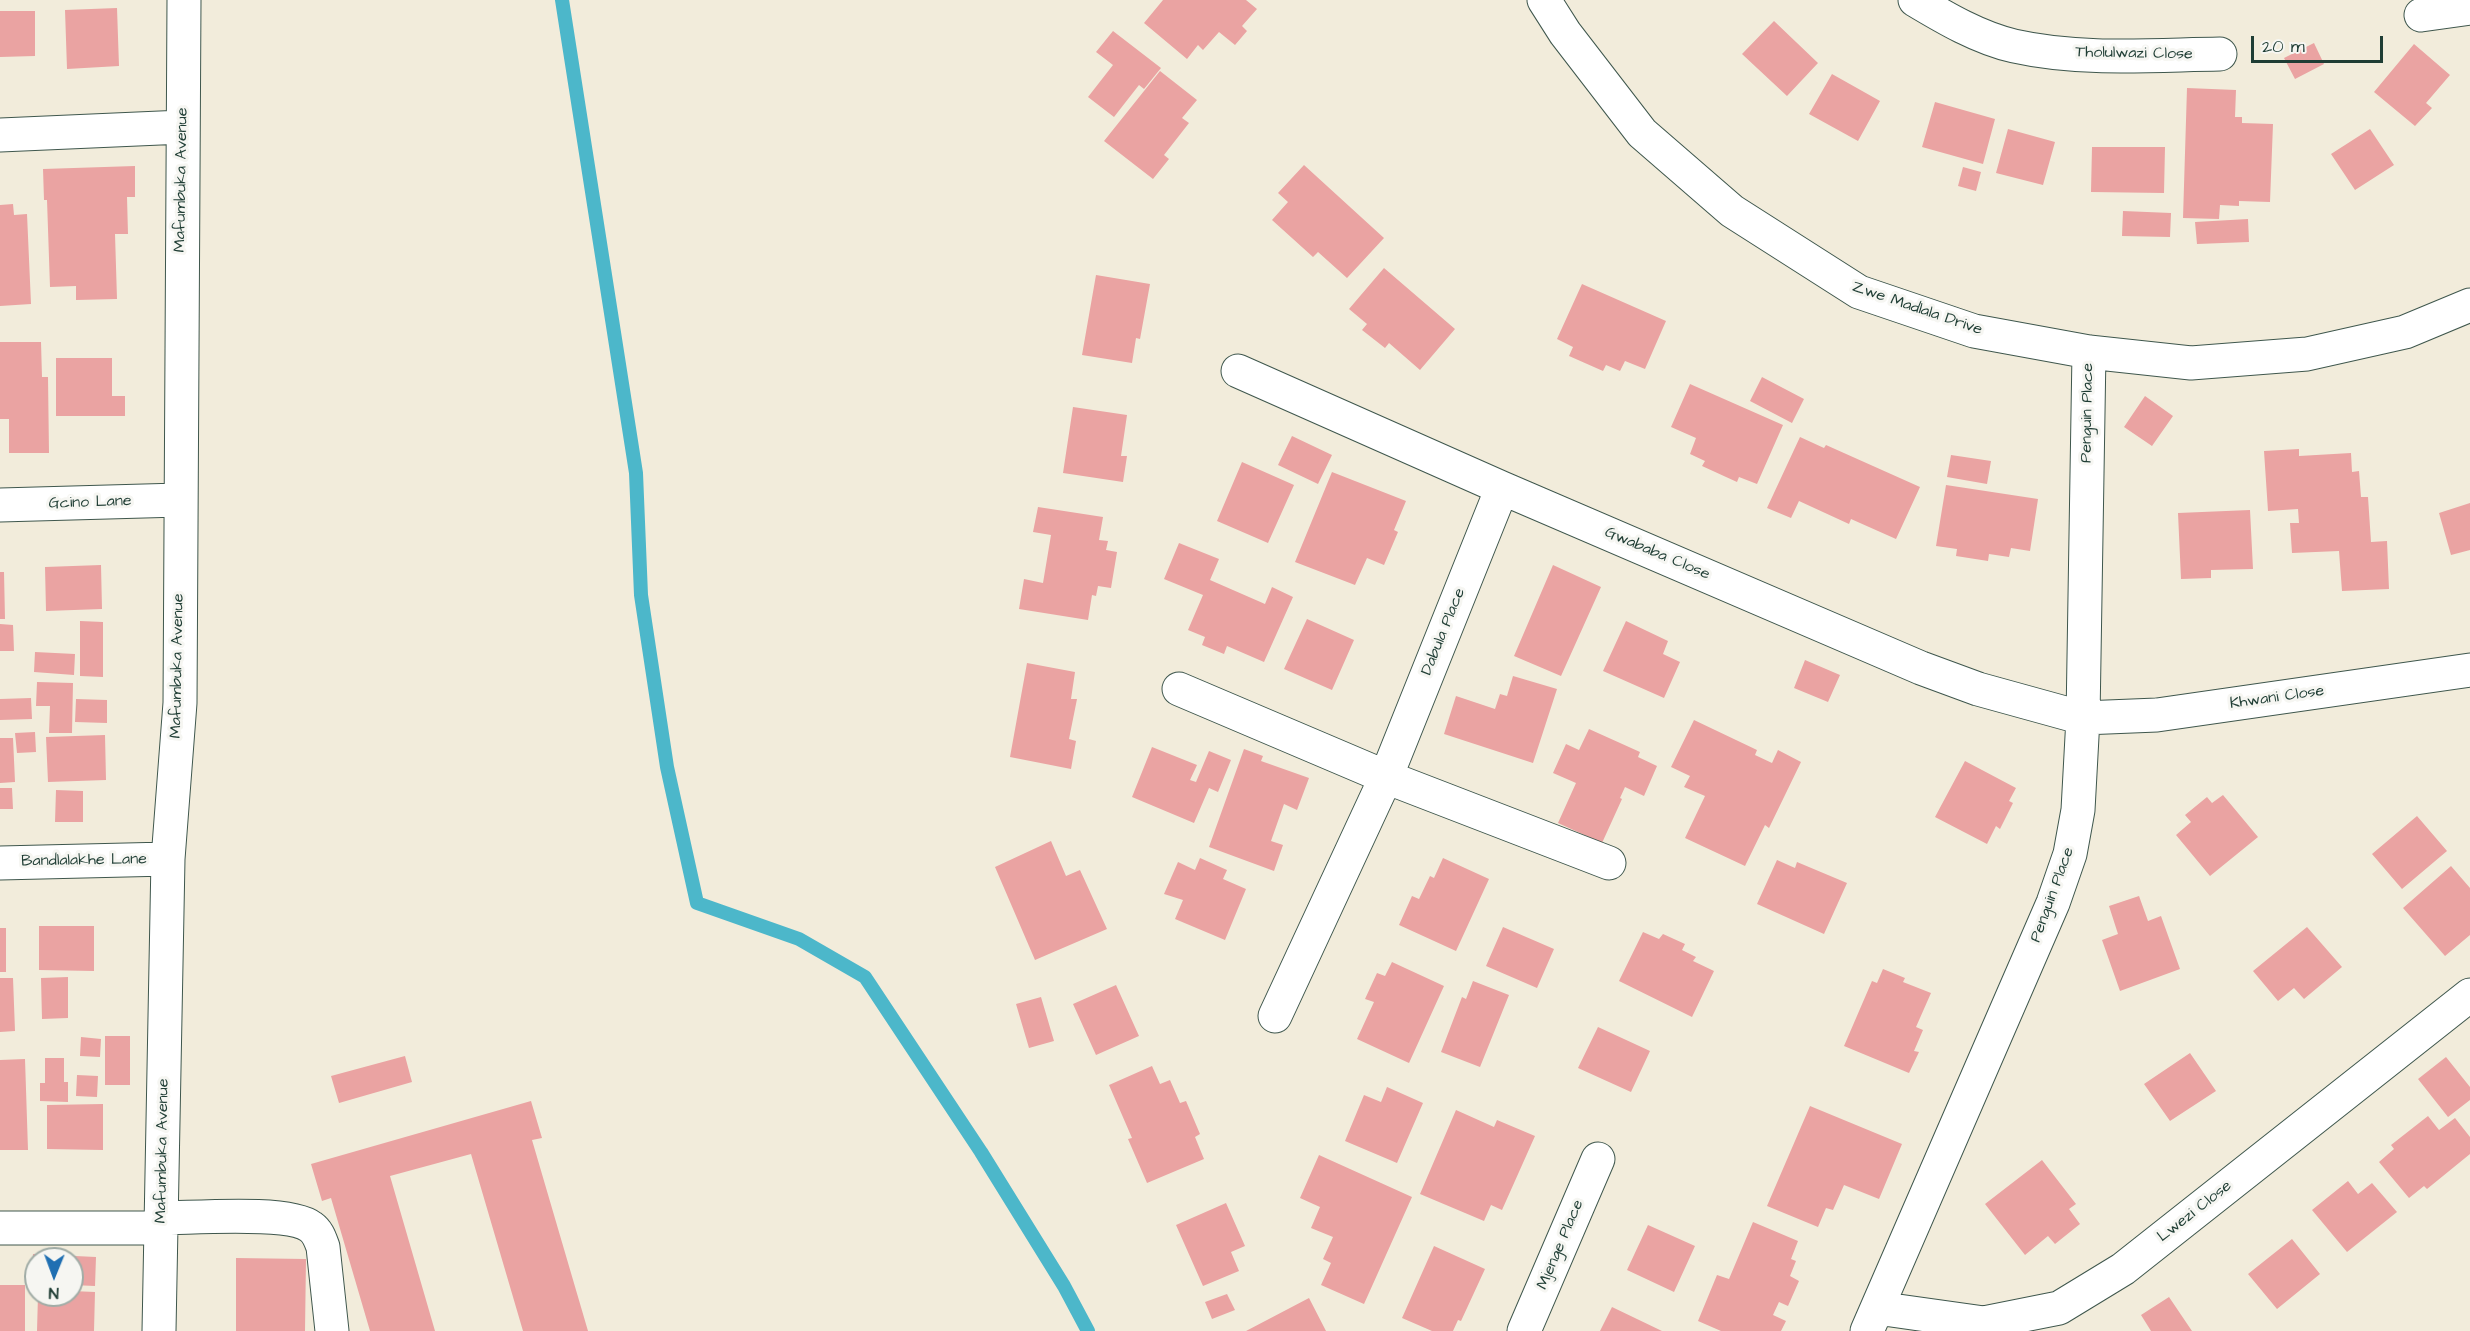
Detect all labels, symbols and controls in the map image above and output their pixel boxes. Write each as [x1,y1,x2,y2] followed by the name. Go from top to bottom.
[2254,24,2386,62] scale bar
[2262,34,2305,59] text: 20 m
[2075,43,2193,65] street label: Tholulwazi Close
[171,107,193,253] street label: Mafumbuka Avenue
[1849,278,1985,340] street label: Zwe Madlala Drive
[2078,363,2098,463] street label: Penguin Place
[48,492,132,514] street label: Gcino Lane
[1602,523,1712,585] street label: Gwababa Close
[1418,586,1470,678] street label: Dabula Place
[167,593,189,739] street label: Mafumbuka Avenue
[2229,682,2325,714] street label: Khwani Close
[2027,845,2079,945] street label: Penguin Place
[21,850,147,872] street label: Bandlalakhe Lane
[152,1078,174,1224] street label: Mafumbuka Avenue
[2154,1177,2236,1247] street label: Lwezi Close
[1533,1197,1589,1293] street label: Mjenge Place
[24,1247,84,1307] north arrow
[49,1282,59,1304] text: N

